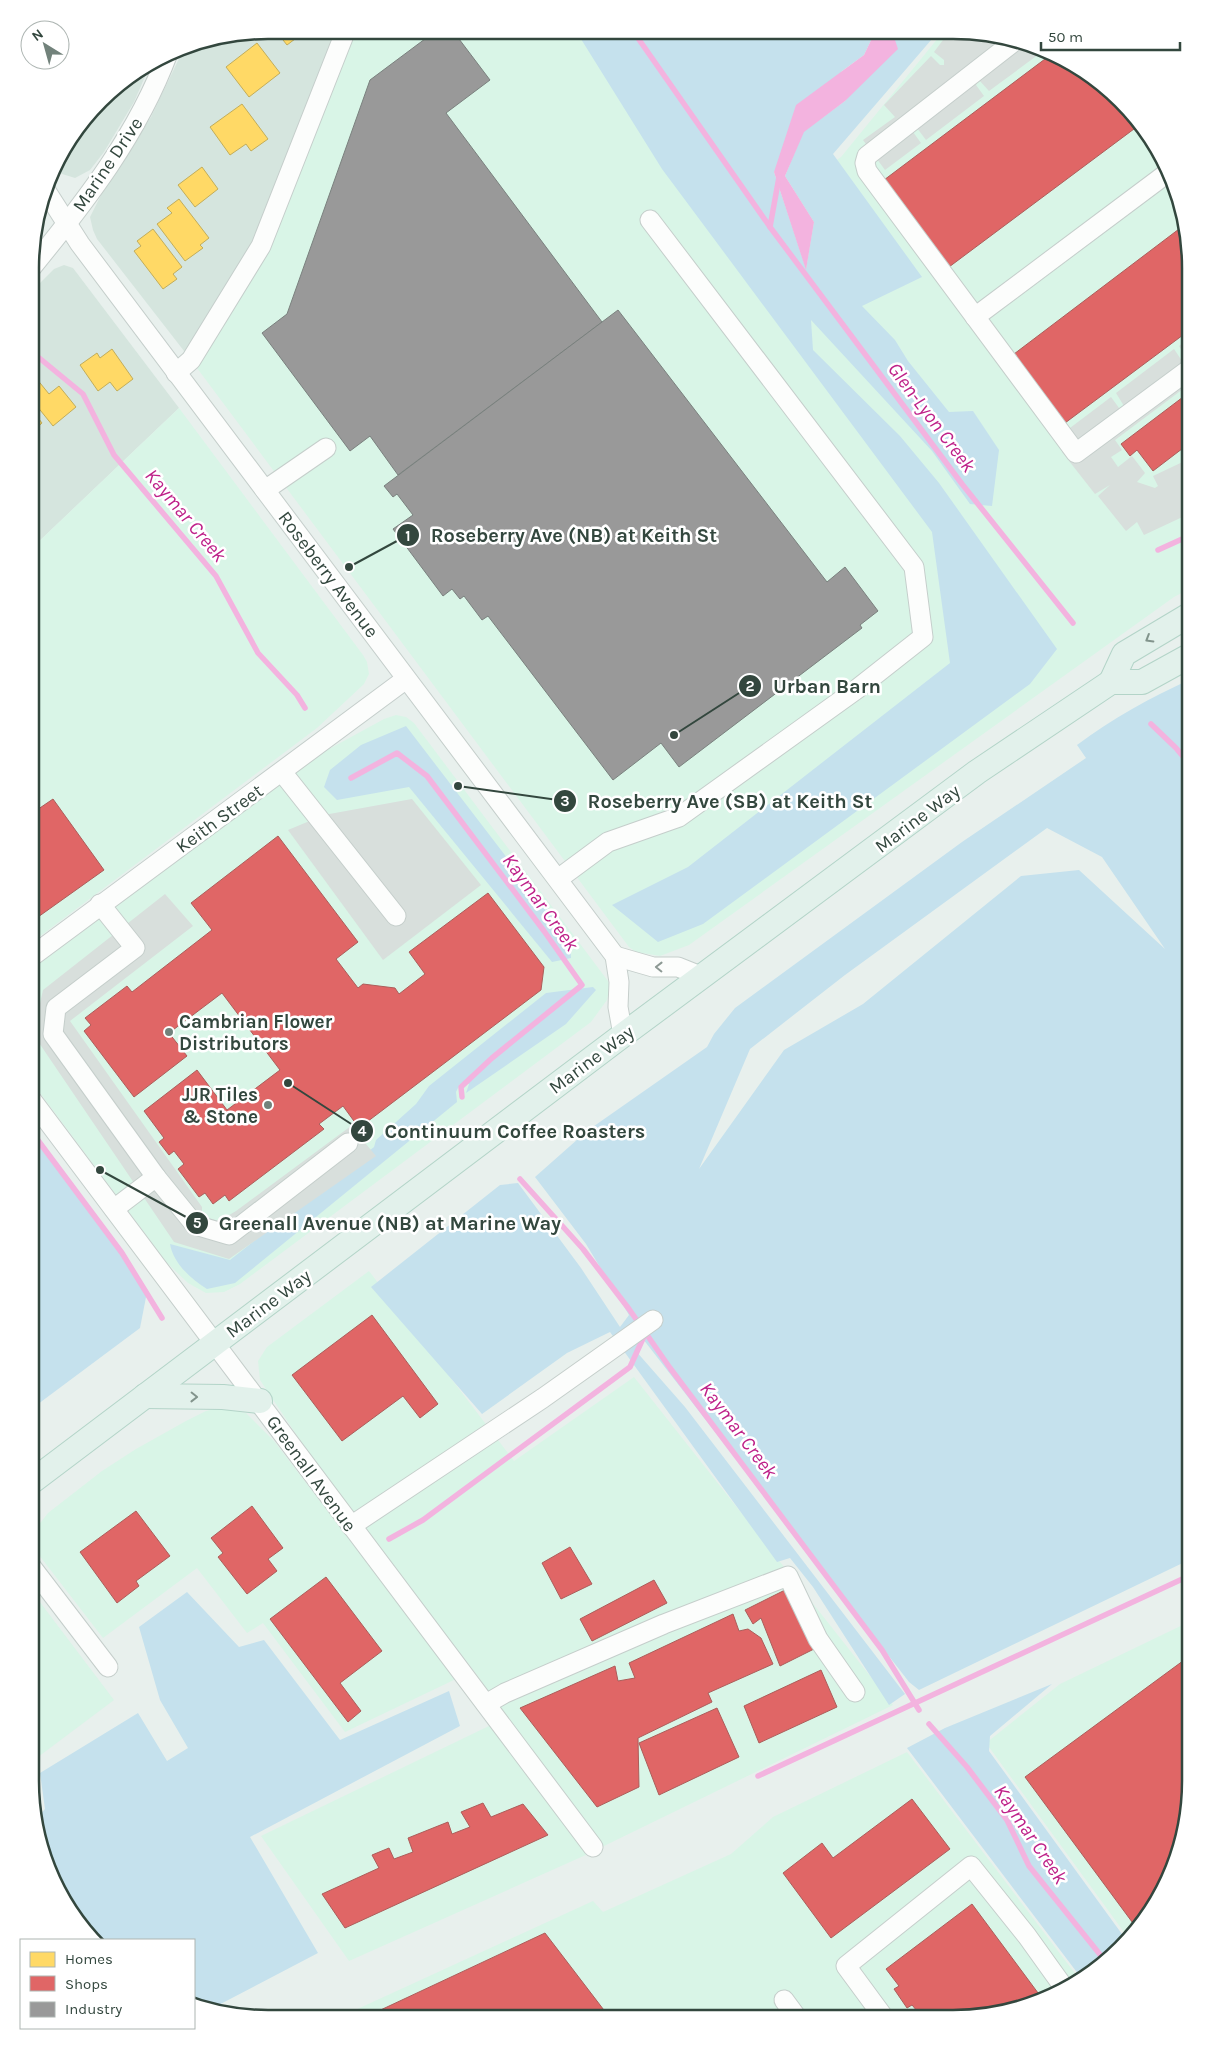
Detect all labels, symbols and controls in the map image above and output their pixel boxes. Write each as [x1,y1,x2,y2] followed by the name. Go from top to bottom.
[20,20,70,70] north arrow
[1041,20,1180,52] scale bar
[28,25,47,45] text: N
[1048,28,1083,46] text: 50 m
[68,113,147,216] street label: Marine Drive
[883,358,981,477] water label: Glen-Lyon Creek
[140,464,232,567] water label: Kaymar Creek
[274,507,383,642] street label: Roseberry Avenue
[396,518,727,553] callout: Roseberry Ave (NB) at Keith St
[431,524,717,547] text: Roseberry Ave (NB) at Keith St
[405,527,411,545] text: 1
[1145,633,1154,643] one-way arrow
[738,668,891,703] callout: Urban Barn
[773,675,881,698] text: Urban Barn
[745,677,755,695] text: 2
[172,780,267,858] street label: Keith Street
[871,780,964,858] street label: Marine Way
[552,783,882,818] callout: Roseberry Ave (SB) at Keith St
[588,790,873,813] text: Roseberry Ave (SB) at Keith St
[560,792,570,810] text: 3
[498,849,584,956] water label: Kaymar Creek
[655,961,663,972] one-way arrow
[179,1011,333,1055] place label: Cambrian Flower Distributors
[545,1021,638,1099] street label: Marine Way
[163,1026,175,1038] marker: Cambrian Flower Distributors
[182,1084,258,1128] place label: JJR Tiles & Stone
[262,1099,274,1111] marker: JJR Tiles & Stone
[350,1113,656,1148] callout: Continuum Coffee Roasters
[385,1120,645,1143] text: Continuum Coffee Roasters
[358,1122,367,1140] text: 4
[184,1205,571,1240] callout: Greenall Avenue (NB) at Marine Way
[219,1212,561,1235] text: Greenall Avenue (NB) at Marine Way
[193,1214,202,1232] text: 5
[222,1265,315,1343] street label: Marine Way
[695,1378,783,1484] water label: Kaymar Creek
[190,1391,198,1402] one-way arrow
[262,1411,361,1536] street label: Greenall Avenue
[989,1780,1073,1889] water label: Kaymar Creek
[20,1939,195,2029] legend
[65,1950,113,1968] text: Homes
[65,1975,108,1993] text: Shops
[65,2000,122,2018] text: Industry

